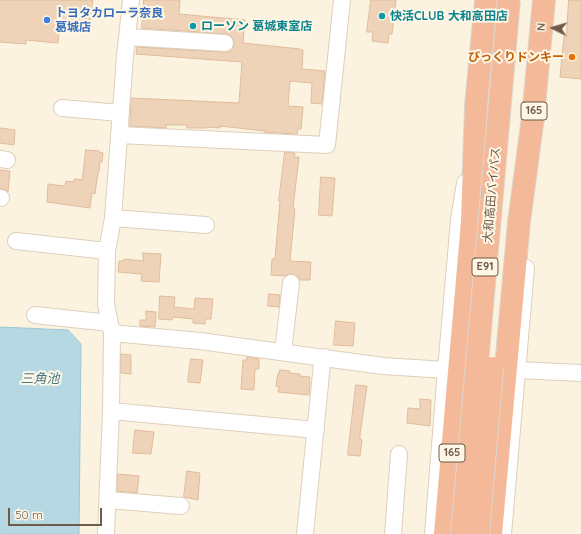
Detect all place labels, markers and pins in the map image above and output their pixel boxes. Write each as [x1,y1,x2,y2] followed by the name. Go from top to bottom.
[55,6,163,34] place label: トヨタカローラ奈良 葛城店
[390,9,508,23] place label: 快活CLUB 大和高田店
[377,11,387,21] marker: 快活CLUB 大和高田店
[42,15,52,25] marker: トヨタカローラ奈良 葛城店
[201,19,312,33] place label: ローソン 葛城東室店
[188,21,198,31] marker: ローソン 葛城東室店
[468,50,564,64] place label: びっくりドンキー
[567,52,577,62] marker: びっくりドンキー

